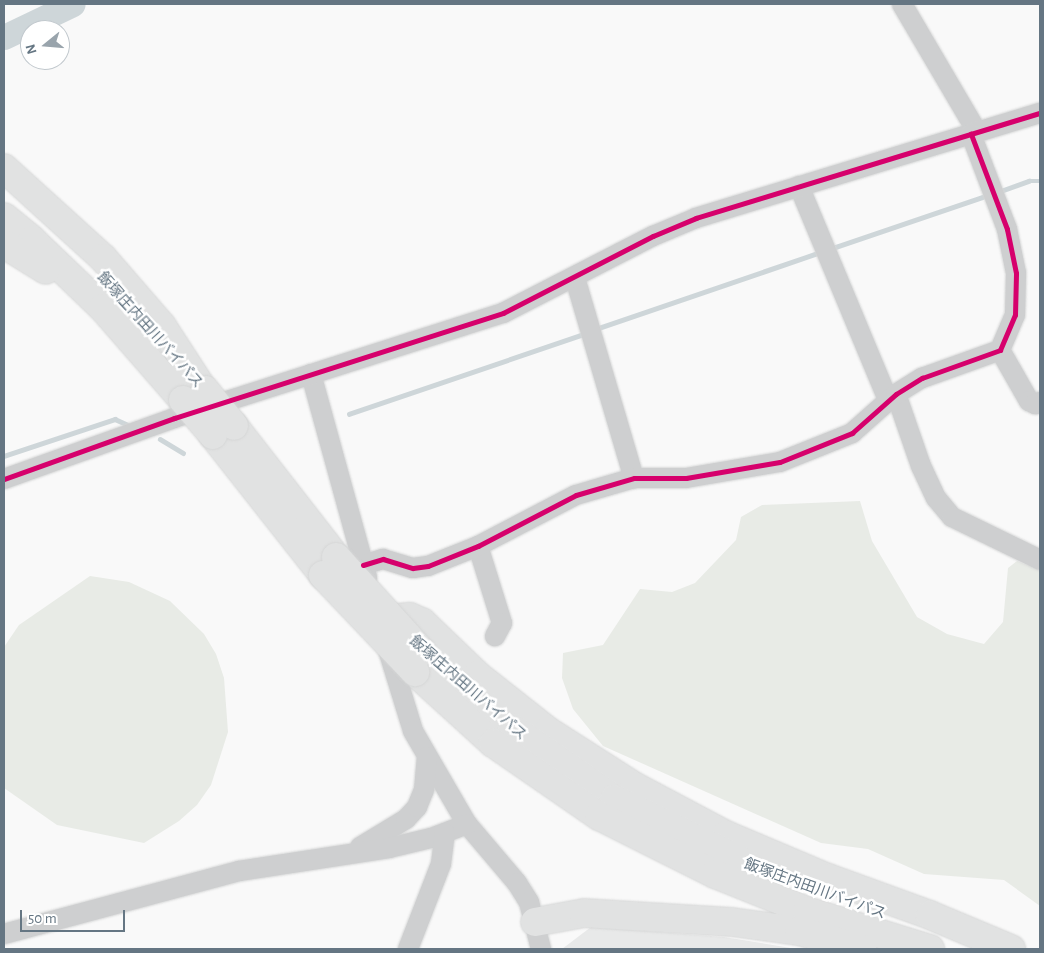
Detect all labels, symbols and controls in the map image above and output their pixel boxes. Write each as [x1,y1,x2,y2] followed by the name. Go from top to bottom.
[20,20,70,70] north arrow
[23,42,40,56] text: N
[93,268,207,392] street label: 飯塚庄内田川バイパス
[405,632,531,744] street label: 飯塚庄内田川バイパス
[741,855,889,923] street label: 飯塚庄内田川バイパス
[22,900,128,932] scale bar
[28,911,57,926] text: 50 m

